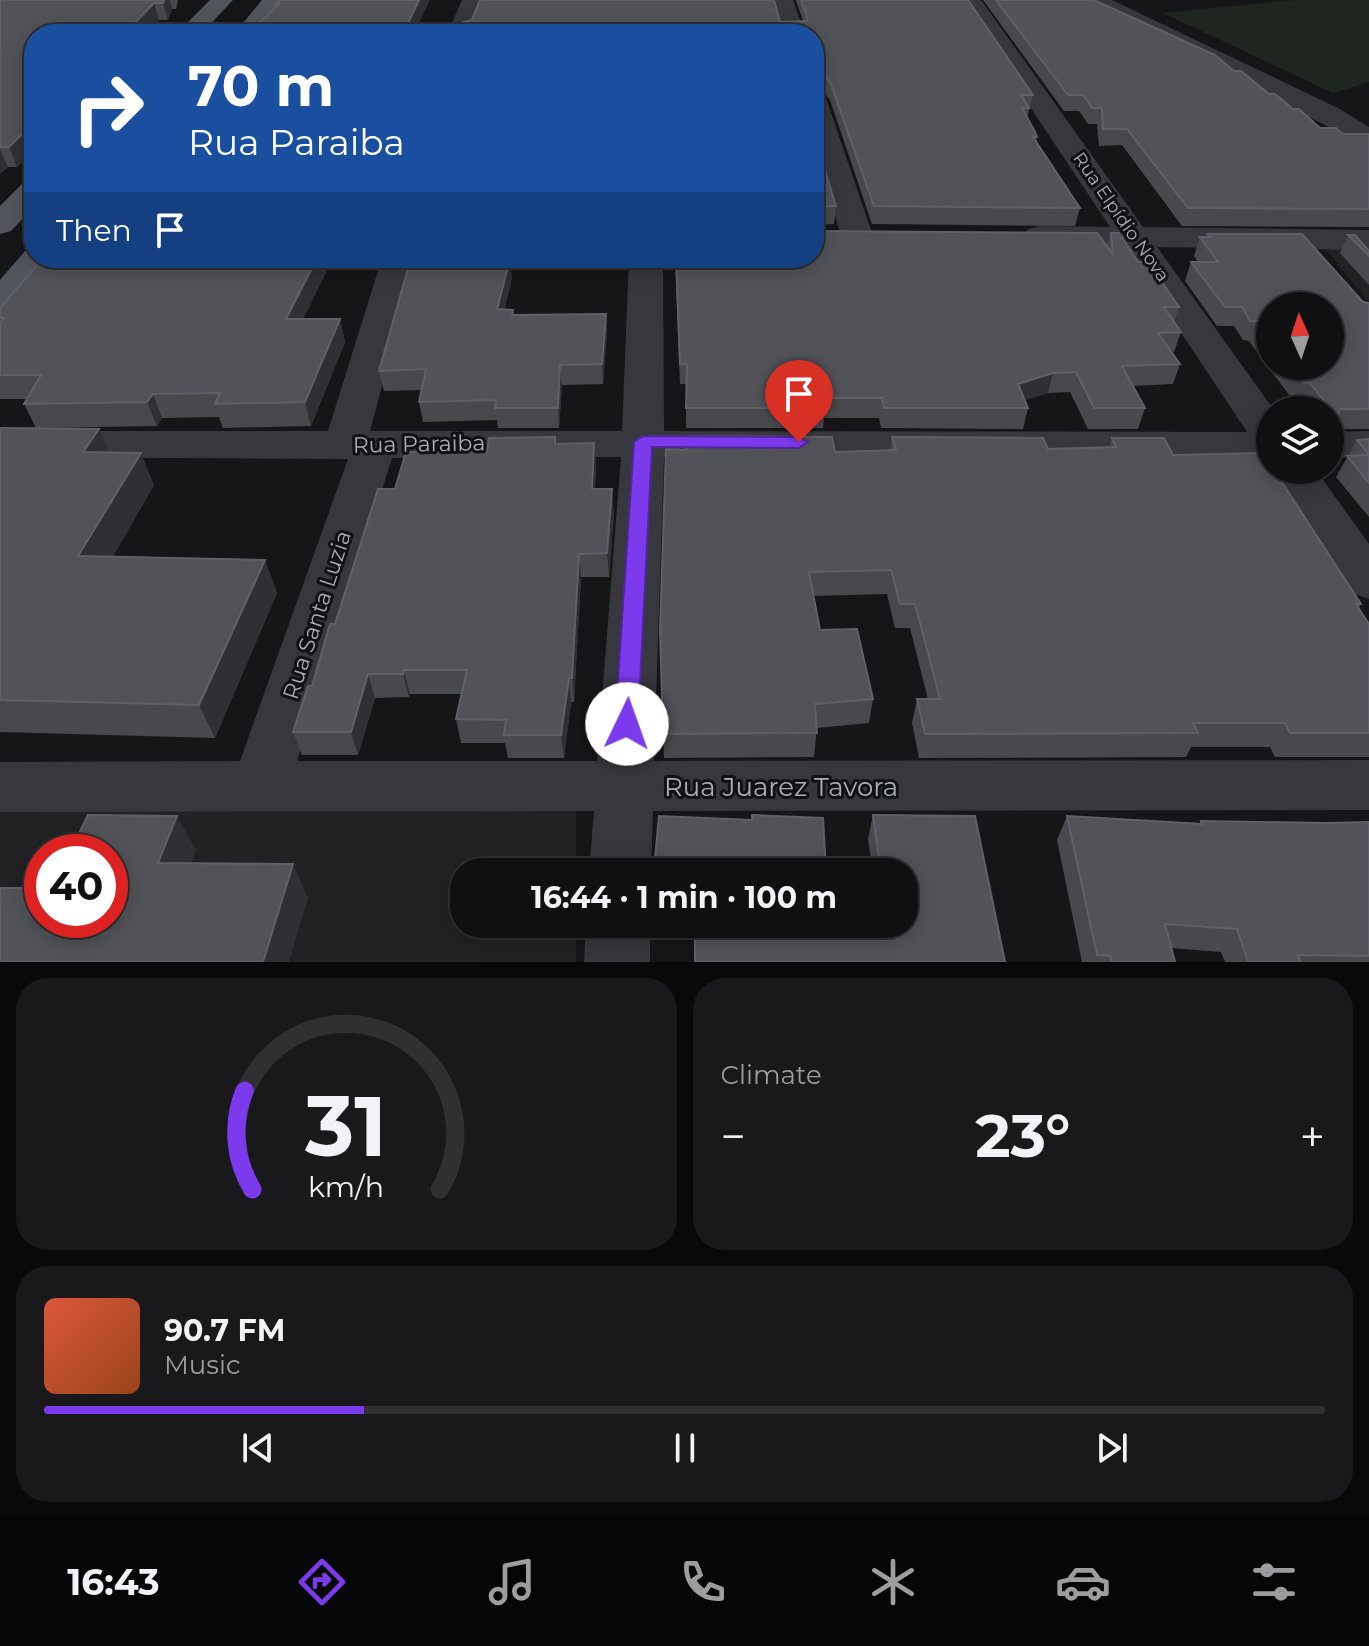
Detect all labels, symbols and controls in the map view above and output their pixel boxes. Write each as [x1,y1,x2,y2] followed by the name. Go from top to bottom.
[188,52,334,120] text: 70 m
[56,56,160,160] icon: right
[188,120,405,164] text: Rua Paraiba
[1068,148,1174,286] street label: Rua Elpídio Nova
[148,208,192,252] icon: arrive
[56,212,132,249] text: Then
[1256,292,1344,380] north arrow
[1256,292,1344,484] map controls
[765,360,833,442] pin
[777,372,821,416] icon: arrive
[1256,396,1344,484] button: layers
[353,429,485,459] street label: Rua Paraiba
[277,527,357,703] street label: Rua Santa Luzia
[585,682,669,766] position arrow
[664,771,898,803] street label: Rua Juarez Tavora
[24,834,128,938] speed limit sign: 40
[531,879,837,916] text: 16:44 · 1 min · 100 m
[721,1059,822,1091] text: Climate
[304,1075,387,1177] text: 31
[975,1099,1070,1172] text: 23°
[721,1109,746,1163] text: −
[1300,1109,1325,1163] text: +
[308,1169,384,1204] text: km/h
[164,1312,285,1349] text: 90.7 FM
[164,1349,241,1381] text: Music
[236,1426,280,1470] icon: previous
[663,1426,707,1470] icon: pause
[1090,1426,1134,1470] icon: next
[294,1554,350,1610] icon: directions
[484,1554,540,1610] icon: music
[675,1554,731,1610] icon: phone
[865,1554,921,1610] icon: climate
[1055,1554,1111,1610] icon: car
[1246,1554,1302,1610] icon: filters
[67,1560,160,1604] text: 16:43

